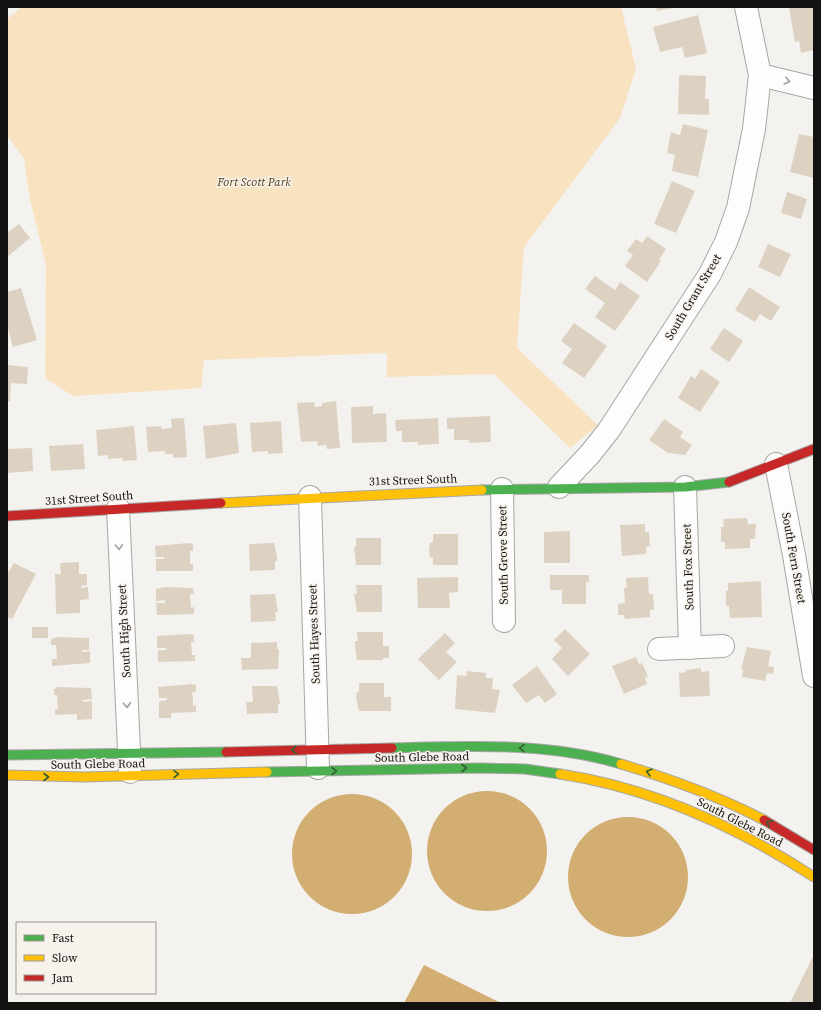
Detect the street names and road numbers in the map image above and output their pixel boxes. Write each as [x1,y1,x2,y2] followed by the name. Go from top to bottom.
[661,251,725,343] street label: South Grant Street
[369,470,457,490] street label: 31st Street South
[44,487,134,509] street label: 31st Street South
[494,505,512,605] street label: South Grove Street
[778,511,810,605] street label: South Fern Street
[678,523,698,610] street label: South Fox Street
[114,584,134,678] street label: South High Street
[304,584,324,684] street label: South Hayes Street
[375,748,469,766] street label: South Glebe Road
[51,755,145,773] street label: South Glebe Road
[694,793,786,851] street label: South Glebe Road

